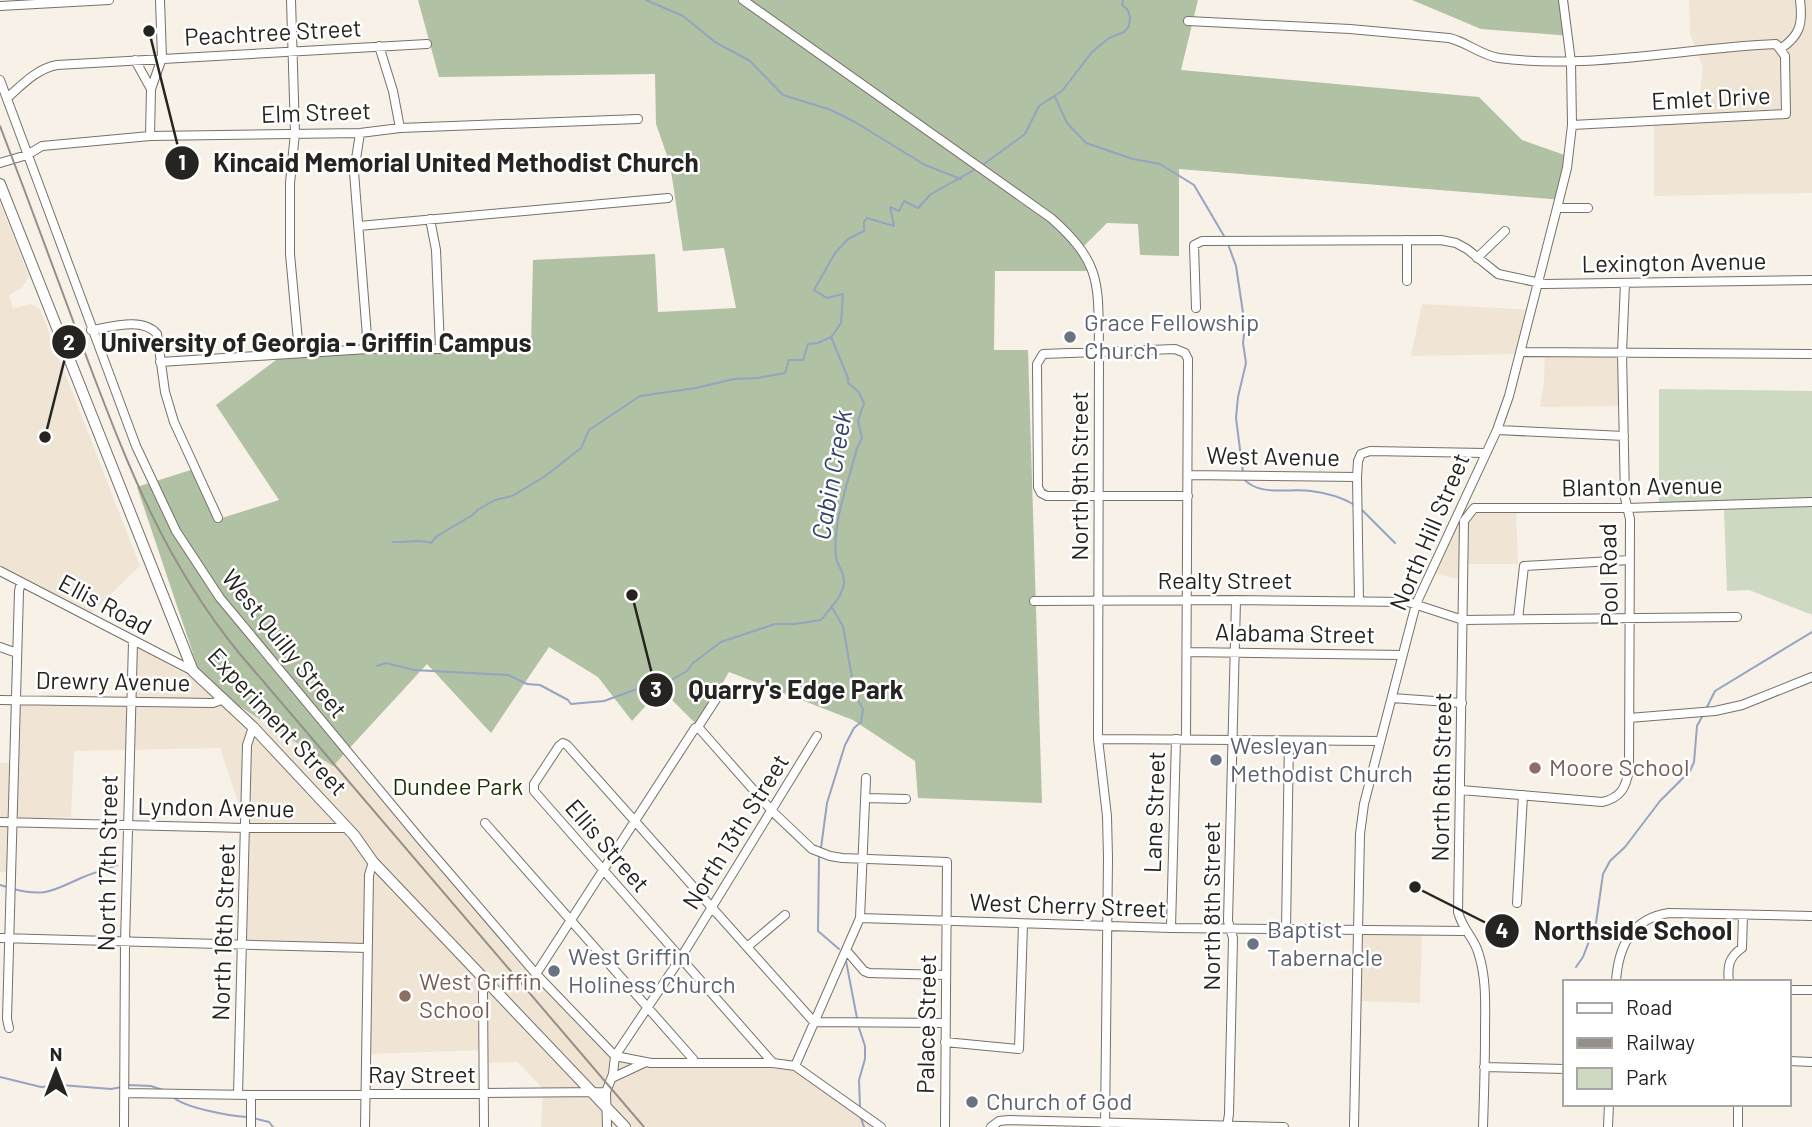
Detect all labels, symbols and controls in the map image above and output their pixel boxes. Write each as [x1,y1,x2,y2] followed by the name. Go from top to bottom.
[184,12,362,51] street label: Peachtree Street
[1650,80,1771,115] street label: Emlet Drive
[260,95,372,128] street label: Elm Street
[164,139,713,186] callout: Kincaid Memorial United Methodist Church
[213,146,699,177] text: Kincaid Memorial United Methodist Church
[178,149,186,174] text: 1
[1581,245,1767,278] street label: Lexington Avenue
[1084,307,1259,364] place label: Grace Fellowship Church
[52,319,546,366] callout: University of Georgia - Griffin Campus
[100,326,532,357] text: University of Georgia - Griffin Campus
[63,329,75,354] text: 2
[1062,329,1078,345] marker: Grace Fellowship Church
[1064,391,1093,561] street label: North 9th Street
[804,407,857,542] water label: Cabin Creek
[1206,440,1340,471] street label: West Avenue
[1382,448,1475,614] street label: North Hill Street
[1561,470,1723,501] street label: Blanton Avenue
[1592,523,1623,627] street label: Pool Road
[216,563,354,723] street label: West Quilly Street
[1157,565,1293,594] street label: Realty Street
[54,567,157,640] street label: Ellis Road
[1215,617,1375,648] street label: Alabama Street
[202,641,354,801] street label: Experiment Street
[35,665,191,696] street label: Drewry Avenue
[639,666,917,713] callout: Quarry's Edge Park
[688,673,904,704] text: Quarry's Edge Park
[650,676,662,701] text: 3
[1425,692,1456,862] street label: North 6th Street
[1230,730,1413,787] place label: Wesleyan Methodist Church
[675,748,794,914] street label: North 13th Street
[1137,751,1170,873] street label: Lane Street
[1208,752,1224,768] marker: Wesleyan Methodist Church
[1549,752,1689,781] place label: Moore School
[1527,760,1543,776] marker: Moore School
[393,771,523,800] park label: Dundee Park
[90,774,123,952] street label: North 17th Street
[137,791,295,822] street label: Lyndon Avenue
[560,793,656,897] street label: Ellis Street
[1196,821,1225,991] street label: North 8th Street
[205,843,240,1021] street label: North 16th Street
[969,887,1167,922] street label: West Cherry Street
[1484,907,1746,954] callout: Northside School
[1267,914,1383,971] place label: Baptist Tabernacle
[1534,914,1732,945] text: Northside School
[1496,917,1508,942] text: 4
[1245,936,1261,952] marker: Baptist Tabernacle
[568,941,736,998] place label: West Griffin Holiness Church
[910,954,941,1094] street label: Palace Street
[546,963,562,979] marker: West Griffin Holiness Church
[419,966,542,1023] place label: West Griffin School
[1563,980,1791,1106] legend
[397,988,413,1004] marker: West Griffin School
[1626,994,1672,1019] text: Road
[1626,1029,1695,1054] text: Railway
[21,1036,91,1106] north arrow
[50,1042,62,1065] text: N
[368,1059,476,1088] street label: Ray Street
[1626,1064,1667,1089] text: Park
[986,1086,1132,1115] place label: Church of God
[964,1094,980,1110] marker: Church of God

